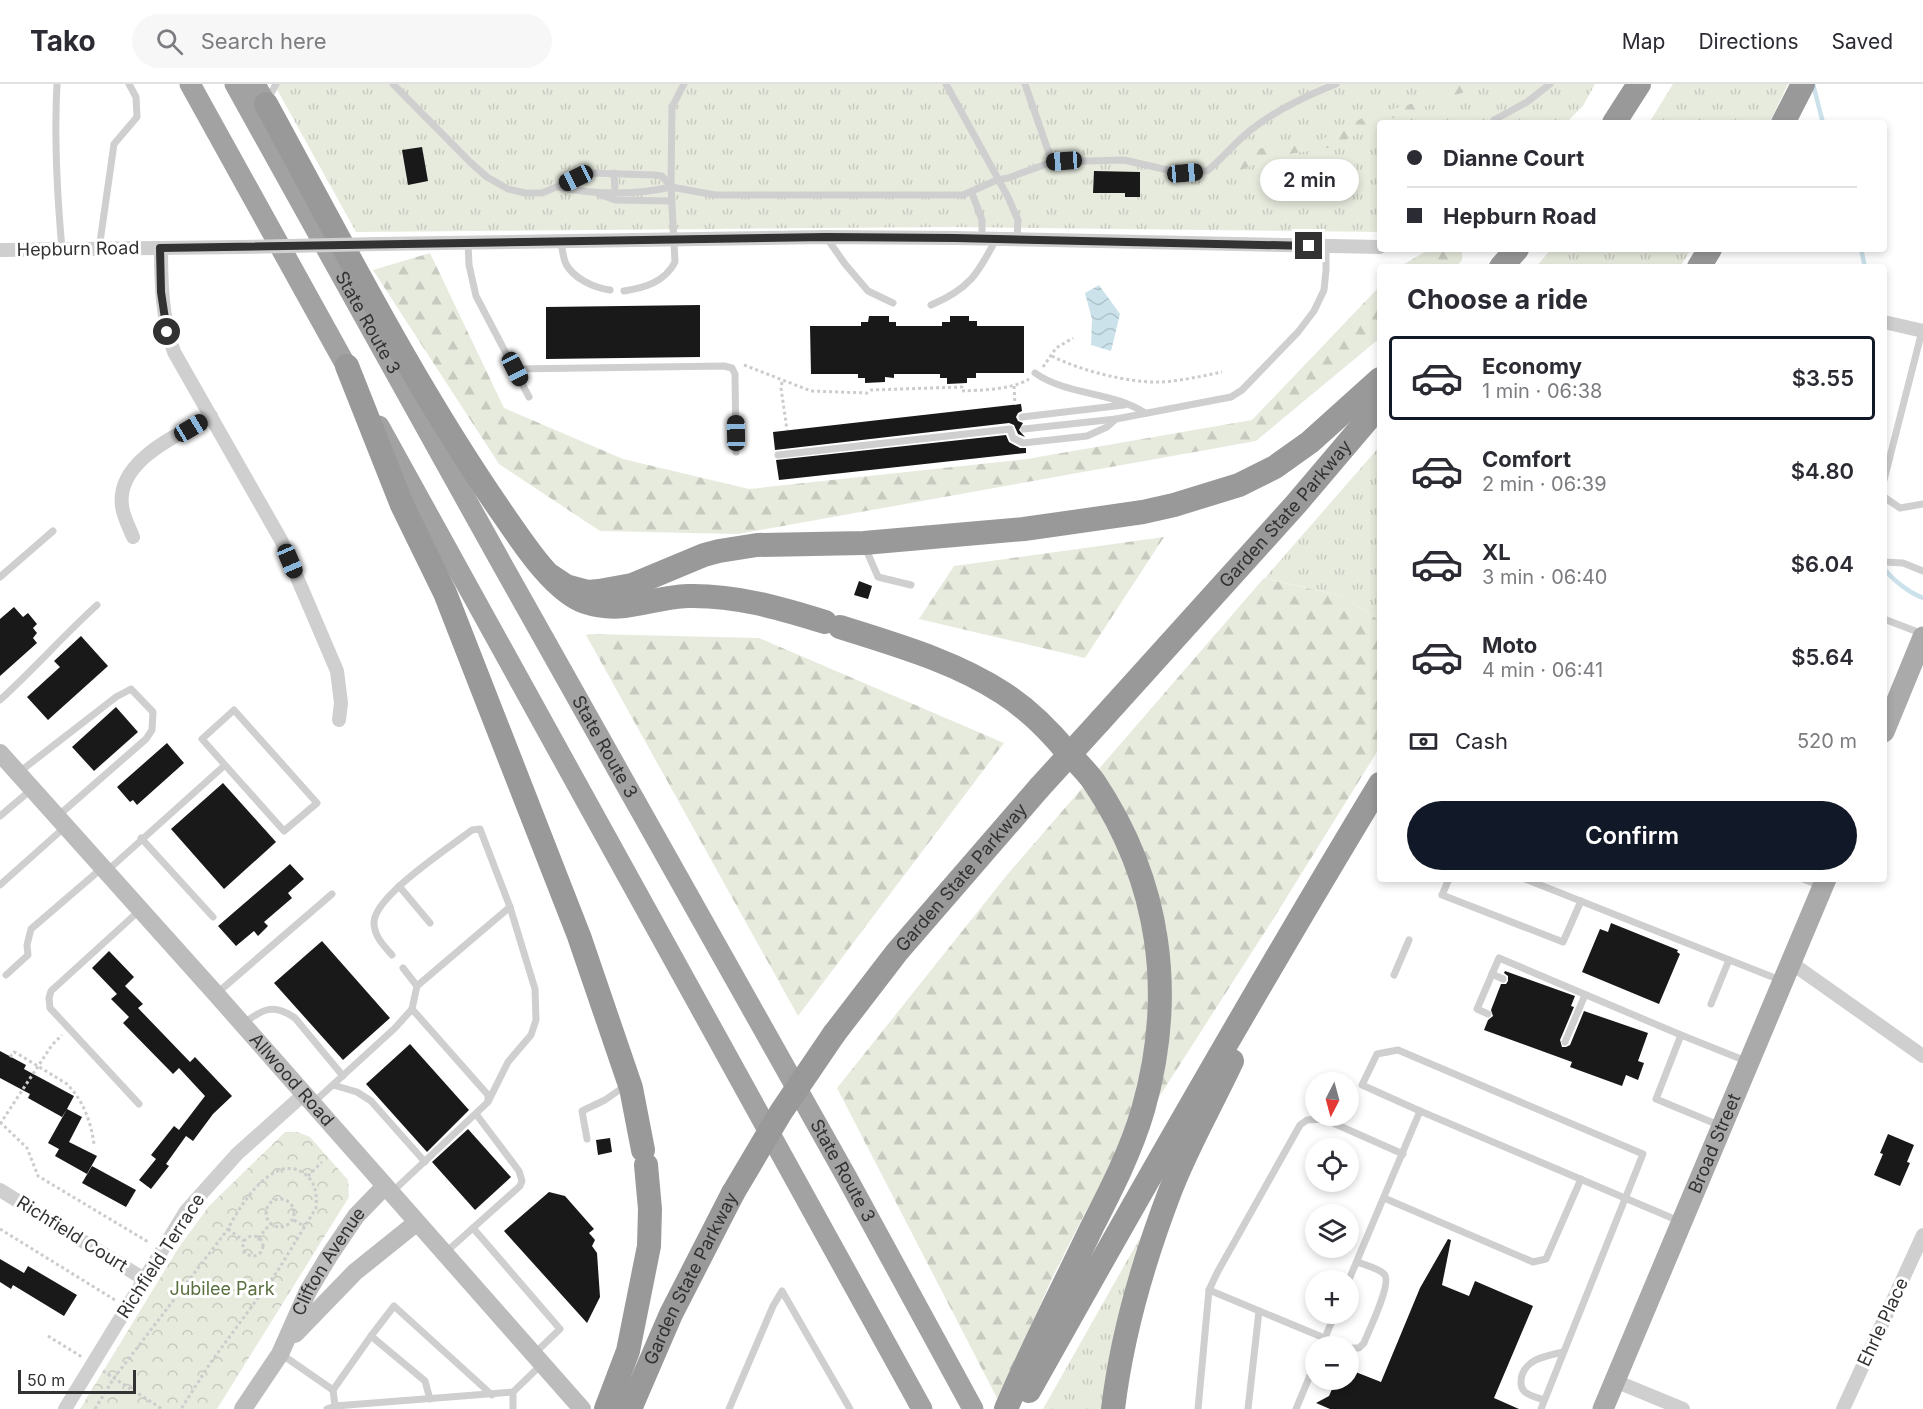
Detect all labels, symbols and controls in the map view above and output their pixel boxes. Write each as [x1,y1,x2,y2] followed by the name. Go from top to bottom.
[132,14,552,68] search box
[30,24,96,58] text: Tako
[153,25,186,58] icon: search
[201,28,326,54] text: Search here
[1622,29,1665,54] text: Map
[1698,29,1799,54] text: Directions
[1832,29,1893,54] text: Saved
[1443,145,1584,171] text: Dianne Court
[1045,151,1083,171] car
[1260,159,1358,201] callout: 2 min
[556,162,596,194] car
[1166,162,1204,184] car
[1283,168,1336,192] text: 2 min
[1443,203,1597,229] text: Hepburn Road
[1295,232,1322,259] route end
[16,237,140,260] street label: Hepburn Road
[331,267,405,377] street label: State Route 3
[1407,283,1588,316] text: Choose a ride
[153,318,180,345] route start
[499,349,531,389] car
[1410,351,1464,405] icon: car
[1482,353,1582,379] text: Economy
[1792,365,1854,391] text: $3.55
[1482,379,1602,403] text: 1 min · 06:38
[171,411,211,445] car
[727,415,745,451] car
[1215,436,1356,592] street label: Garden State Parkway
[1410,444,1464,498] icon: car
[1482,446,1571,472] text: Comfort
[1791,458,1854,484] text: $4.80
[1482,472,1607,496] text: 2 min · 06:39
[1410,537,1464,591] icon: car
[1482,539,1511,565] text: XL
[275,541,305,581] car
[1791,551,1854,577] text: $6.04
[1482,565,1608,589] text: 3 min · 06:40
[1410,630,1464,684] icon: car
[1482,632,1537,658] text: Moto
[1791,644,1854,670] text: $5.64
[1482,658,1603,682] text: 4 min · 06:41
[568,692,642,802] street label: State Route 3
[1407,725,1440,758] icon: cash
[1455,728,1508,754] text: Cash
[1797,729,1857,753] text: 520 m
[891,799,1031,956] street label: Garden State Parkway
[1407,801,1857,870] button: Confirm
[246,1029,338,1130] street label: Allwood Road
[1305,1072,1359,1126] north arrow
[1305,1072,1359,1390] map controls
[1684,1090,1745,1196] street label: Broad Street
[806,1115,880,1225] street label: State Route 3
[1305,1138,1359,1192] button: locate
[639,1189,742,1368] street label: Garden State Parkway
[112,1190,209,1322] street label: Richfield Terrace
[13,1191,131,1276] street label: Richfield Court
[287,1202,369,1319] street label: Clifton Avenue
[1305,1204,1359,1258] button: layers
[1305,1270,1359,1324] button: +
[1853,1274,1912,1369] street label: Ehrle Place
[169,1278,275,1299] park label: Jubilee Park
[1305,1336,1359,1390] button: −
[18,1367,136,1394] scale bar
[27,1370,65,1390] text: 50 m

